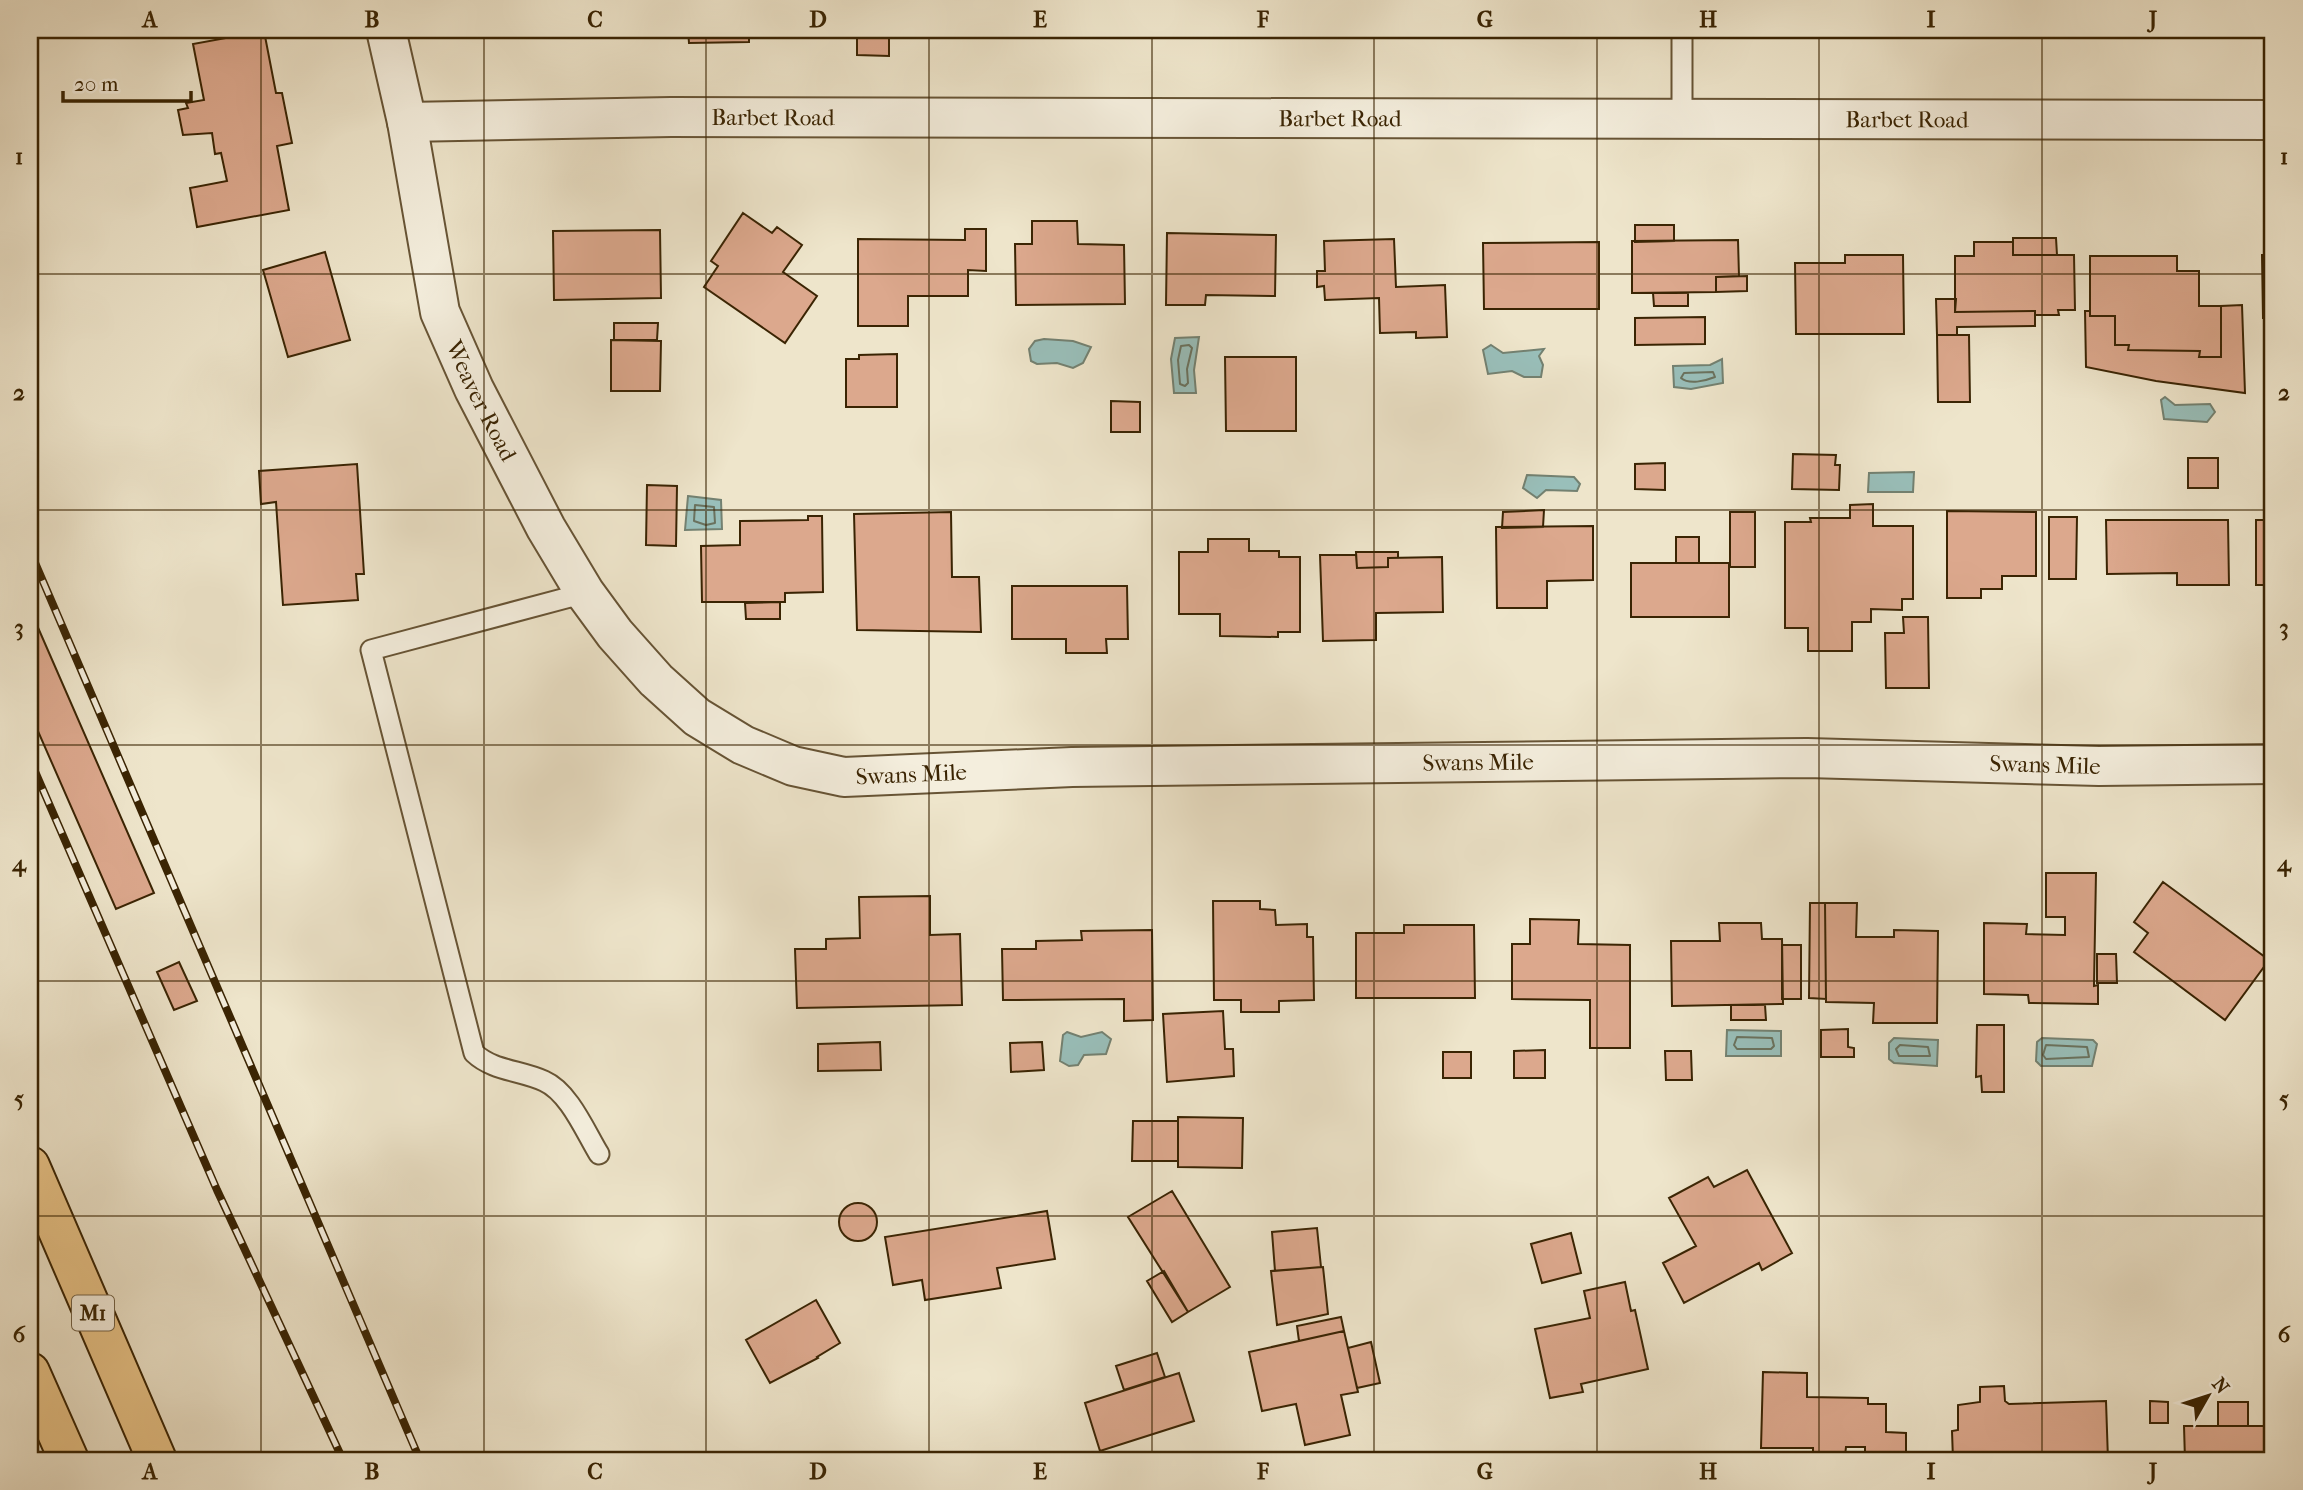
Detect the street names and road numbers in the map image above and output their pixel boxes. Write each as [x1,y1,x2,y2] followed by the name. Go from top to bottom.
[711,104,835,131] street label: Barbet Road
[1278,105,1402,132] street label: Barbet Road
[1845,106,1969,133] street label: Barbet Road
[440,335,523,466] street label: Weaver Road
[1422,748,1534,776] street label: Swans Mile
[1989,750,2101,780] street label: Swans Mile
[855,758,967,790] street label: Swans Mile
[72,1296,114,1330] road number: M1

